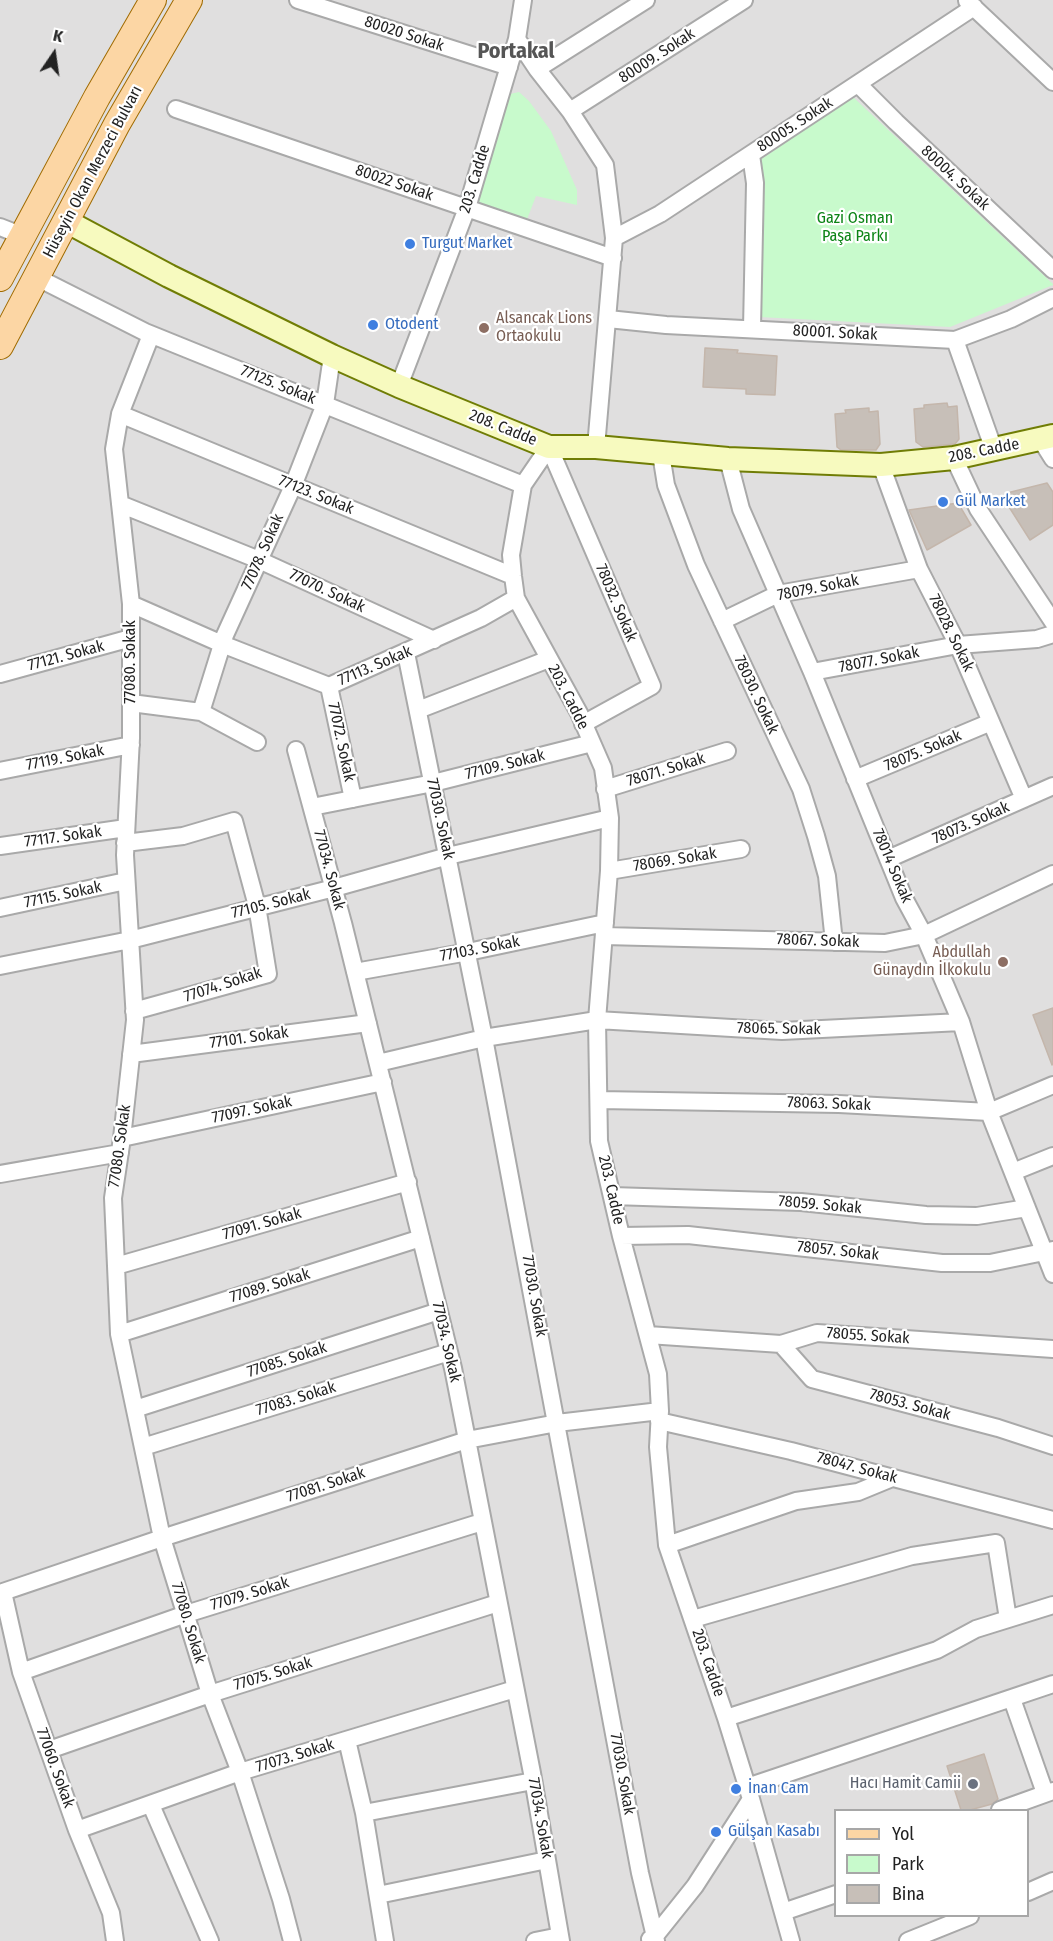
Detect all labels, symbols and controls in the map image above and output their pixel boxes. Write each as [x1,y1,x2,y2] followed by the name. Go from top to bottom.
[362,12,446,56] street label: 80020 Sokak
[24,24,84,84] north arrow
[615,24,699,88] street label: 80009. Sokak
[51,26,65,46] text: K
[477,39,555,65] district label: Portakal
[39,83,147,261] street label: Hüseyin Okan Merzeci Bulvarı
[754,93,836,157] street label: 80005. Sokak
[917,141,993,215] street label: 80004. Sokak
[456,143,494,215] street label: 203. Cadde
[352,161,436,205] street label: 80022 Sokak
[817,209,893,247] park label: Gazi Osman Paşa Parkı
[422,234,512,254] place label: Turgut Market
[403,237,417,251] marker: Turgut Market
[496,309,592,347] place label: Alsancak Lions Ortaokulu
[385,315,439,335] place label: Otodent
[366,318,380,332] marker: Otodent
[477,321,491,335] marker: Alsancak Lions Ortaokulu
[792,321,878,345] street label: 80001. Sokak
[238,361,318,409] street label: 77125. Sokak
[466,406,540,450] street label: 208. Cadde
[947,435,1021,467] street label: 208. Cadde
[276,471,356,519] street label: 77123. Sokak
[955,492,1026,512] place label: Gül Market
[936,495,950,509] marker: Gül Market
[238,511,288,593] street label: 77078. Sokak
[591,561,641,645] street label: 78032. Sokak
[286,565,368,617] street label: 77070. Sokak
[776,571,860,605] street label: 78079. Sokak
[924,591,978,675] street label: 78028. Sokak
[121,620,141,704] street label: 77080. Sokak
[26,637,106,675] street label: 77121. Sokak
[335,642,415,690] street label: 77113. Sokak
[837,643,921,677] street label: 78077. Sokak
[730,653,782,737] street label: 78030. Sokak
[543,661,593,733] street label: 203. Cadde
[323,701,359,783] street label: 77072. Sokak
[882,726,964,776] street label: 78075. Sokak
[24,741,106,775] street label: 77119. Sokak
[463,746,547,784] street label: 77109. Sokak
[625,749,707,791] street label: 78071. Sokak
[422,777,458,861] street label: 77030. Sokak
[930,798,1012,848] street label: 78073. Sokak
[23,822,103,852] street label: 77117. Sokak
[868,826,916,906] street label: 78014 Sokak
[309,828,349,912] street label: 77034. Sokak
[632,844,718,876] street label: 78069. Sokak
[23,877,103,913] street label: 77115. Sokak
[230,885,312,923] street label: 77105. Sokak
[776,930,860,952] street label: 78067. Sokak
[439,932,521,966] street label: 77103. Sokak
[873,943,991,981] place label: Abdullah Günaydın İlkokulu
[996,955,1010,969] marker: Abdullah Günaydın İlkokulu
[182,963,264,1007] street label: 77074. Sokak
[737,1019,821,1039] street label: 78065. Sokak
[208,1023,290,1053] street label: 77101. Sokak
[210,1092,294,1128] street label: 77097. Sokak
[787,1093,871,1115] street label: 78063. Sokak
[105,1103,135,1189] street label: 77080. Sokak
[594,1154,628,1226] street label: 203. Cadde
[778,1192,862,1218] street label: 78059. Sokak
[221,1204,303,1244] street label: 77091. Sokak
[796,1237,880,1265] street label: 78057. Sokak
[517,1254,551,1338] street label: 77030. Sokak
[228,1265,312,1307] street label: 77089. Sokak
[427,1300,465,1384] street label: 77034. Sokak
[826,1324,910,1348] street label: 78055. Sokak
[245,1338,329,1382] street label: 77085. Sokak
[254,1378,338,1420] street label: 77083. Sokak
[867,1385,953,1425] street label: 78053. Sokak
[815,1448,899,1488] street label: 78047. Sokak
[285,1463,367,1507] street label: 77081. Sokak
[209,1573,291,1615] street label: 77079. Sokak
[167,1580,209,1666] street label: 77080. Sokak
[687,1627,729,1699] street label: 203. Cadde
[232,1653,314,1695] street label: 77075. Sokak
[32,1726,78,1810] street label: 77060. Sokak
[605,1732,639,1816] street label: 77030. Sokak
[254,1735,336,1777] street label: 77073. Sokak
[850,1774,961,1794] place label: Hacı Hamit Camii
[523,1776,557,1860] street label: 77034. Sokak
[966,1777,980,1791] marker: Hacı Hamit Camii
[748,1779,809,1799] place label: İnan Cam
[729,1782,743,1796] marker: İnan Cam
[834,1809,1029,1917] legend
[728,1822,820,1842] place label: Gülşan Kasabı
[892,1823,914,1845] text: Yol
[709,1825,723,1839] marker: Gülşan Kasabı
[892,1853,924,1875] text: Park
[892,1883,925,1905] text: Bina

